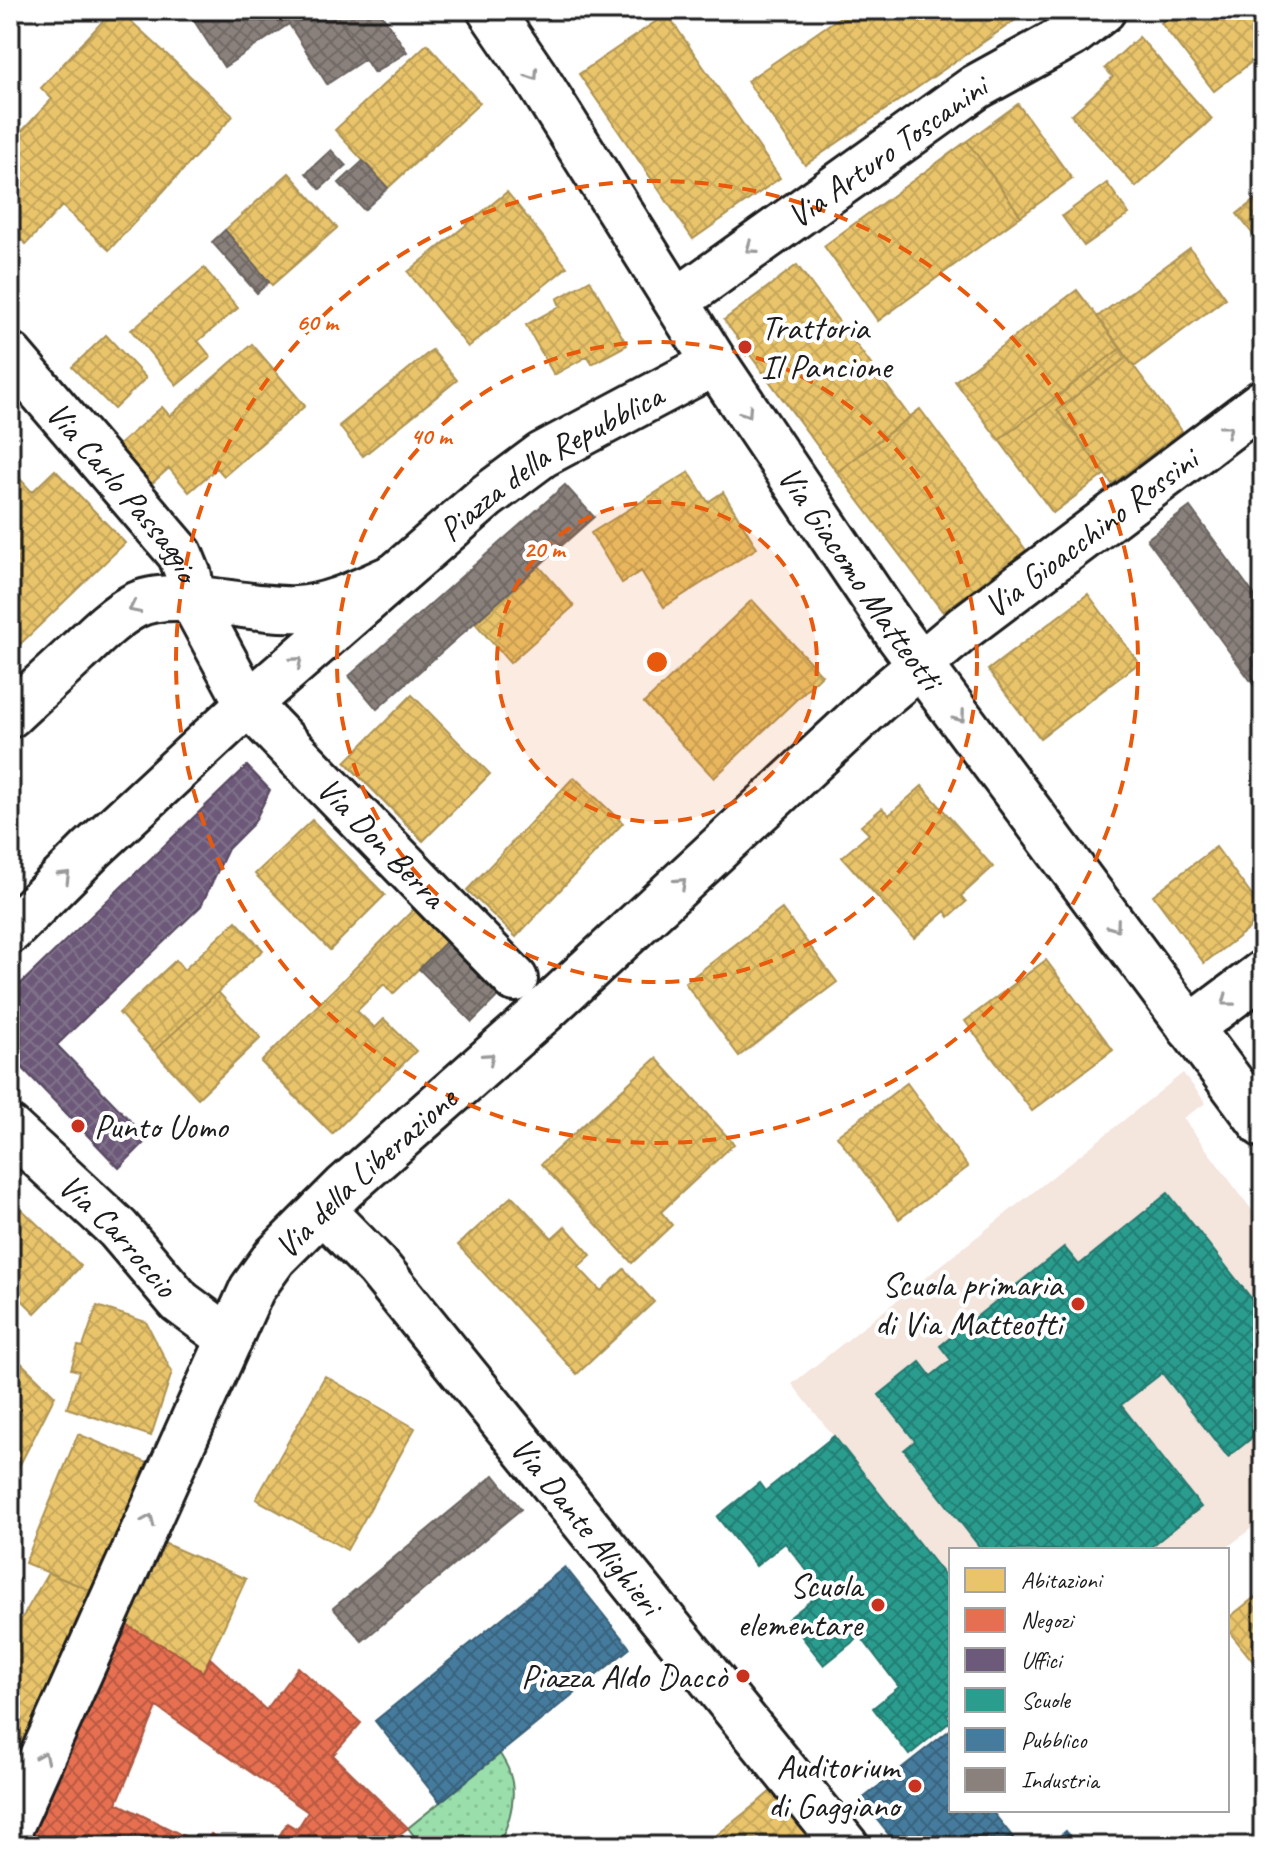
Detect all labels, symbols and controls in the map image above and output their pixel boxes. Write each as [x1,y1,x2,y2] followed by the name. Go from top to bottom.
[779,63,997,237] street label: Via Arturo Toscanini
[524,66,539,80] one-way arrow
[746,238,760,253] one-way arrow
[761,306,894,388] place label: Trattoria Il Pancione
[296,307,340,337] text: 60 m
[736,338,754,356] marker: Trattoria Il Pancione
[430,372,673,551] street label: Piazza della Repubblica
[37,392,211,591] street label: Via Carlo Passaggio
[738,404,753,418] one-way arrow
[410,421,454,451] text: 40 m
[1218,425,1232,439] one-way arrow
[975,436,1209,627] street label: Via Gioacchino Rossini
[768,458,955,701] street label: Via Giacomo Matteotti
[523,534,567,564] text: 20 m
[128,598,143,614] one-way arrow
[643,648,671,676] centre of rings
[288,657,302,671] one-way arrow
[951,709,965,723] one-way arrow
[308,767,457,919] street label: Via Don Berra
[56,871,70,885] one-way arrow
[672,877,686,892] one-way arrow
[1105,918,1120,932] one-way arrow
[1221,991,1235,1005] one-way arrow
[480,1054,495,1068] one-way arrow
[265,1076,468,1268] street label: Via della Liberazione
[94,1105,230,1148] place label: Punto Uomo
[69,1117,87,1135] marker: Punto Uomo
[50,1164,189,1307] street label: Via Carroccio
[875,1263,1066,1345] place label: Scuola primaria di Via Matteotti
[1069,1295,1087,1313] marker: Scuola primaria di Via Matteotti
[501,1428,674,1626] street label: Via Dante Alighieri
[139,1514,155,1528] one-way arrow
[949,1548,1229,1812] legend
[737,1564,865,1646] place label: Scuola elementare
[1021,1565,1104,1595] text: Abitazioni
[869,1596,887,1614] marker: Scuola elementare
[1021,1605,1076,1635] text: Negozi
[1021,1645,1064,1675] text: Uffici
[521,1655,729,1698] place label: Piazza Aldo Daccò
[734,1667,752,1685] marker: Piazza Aldo Daccò
[1021,1685,1072,1715] text: Scuole
[1021,1725,1088,1755] text: Pubblico
[768,1745,903,1827] place label: Auditorium di Gaggiano
[33,1751,49,1766] one-way arrow
[1021,1765,1101,1795] text: Industria
[906,1777,924,1795] marker: Auditorium di Gaggiano

